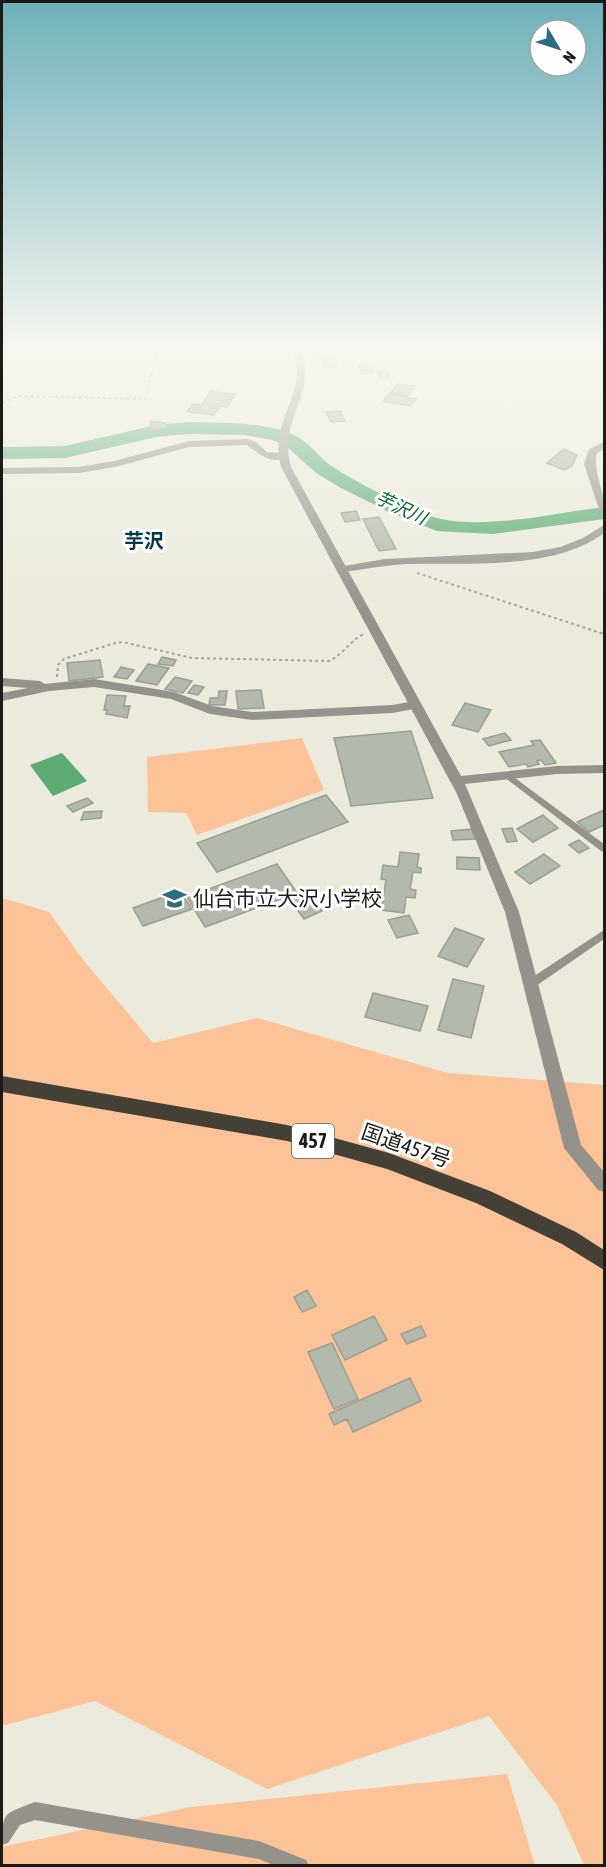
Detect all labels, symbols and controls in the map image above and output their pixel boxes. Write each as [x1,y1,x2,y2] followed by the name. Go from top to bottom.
[528,18,588,78] north arrow
[560,48,580,67] text: N
[372,487,432,529] water label: 芋沢川
[124,529,164,552] district label: 芋沢
[162,886,188,912] school or university icon: 仙台市立大沢小学校
[193,886,382,910] place label: 仙台市立大沢小学校
[359,1119,454,1171] street label: 国道457号
[292,1124,334,1158] road number: 457

